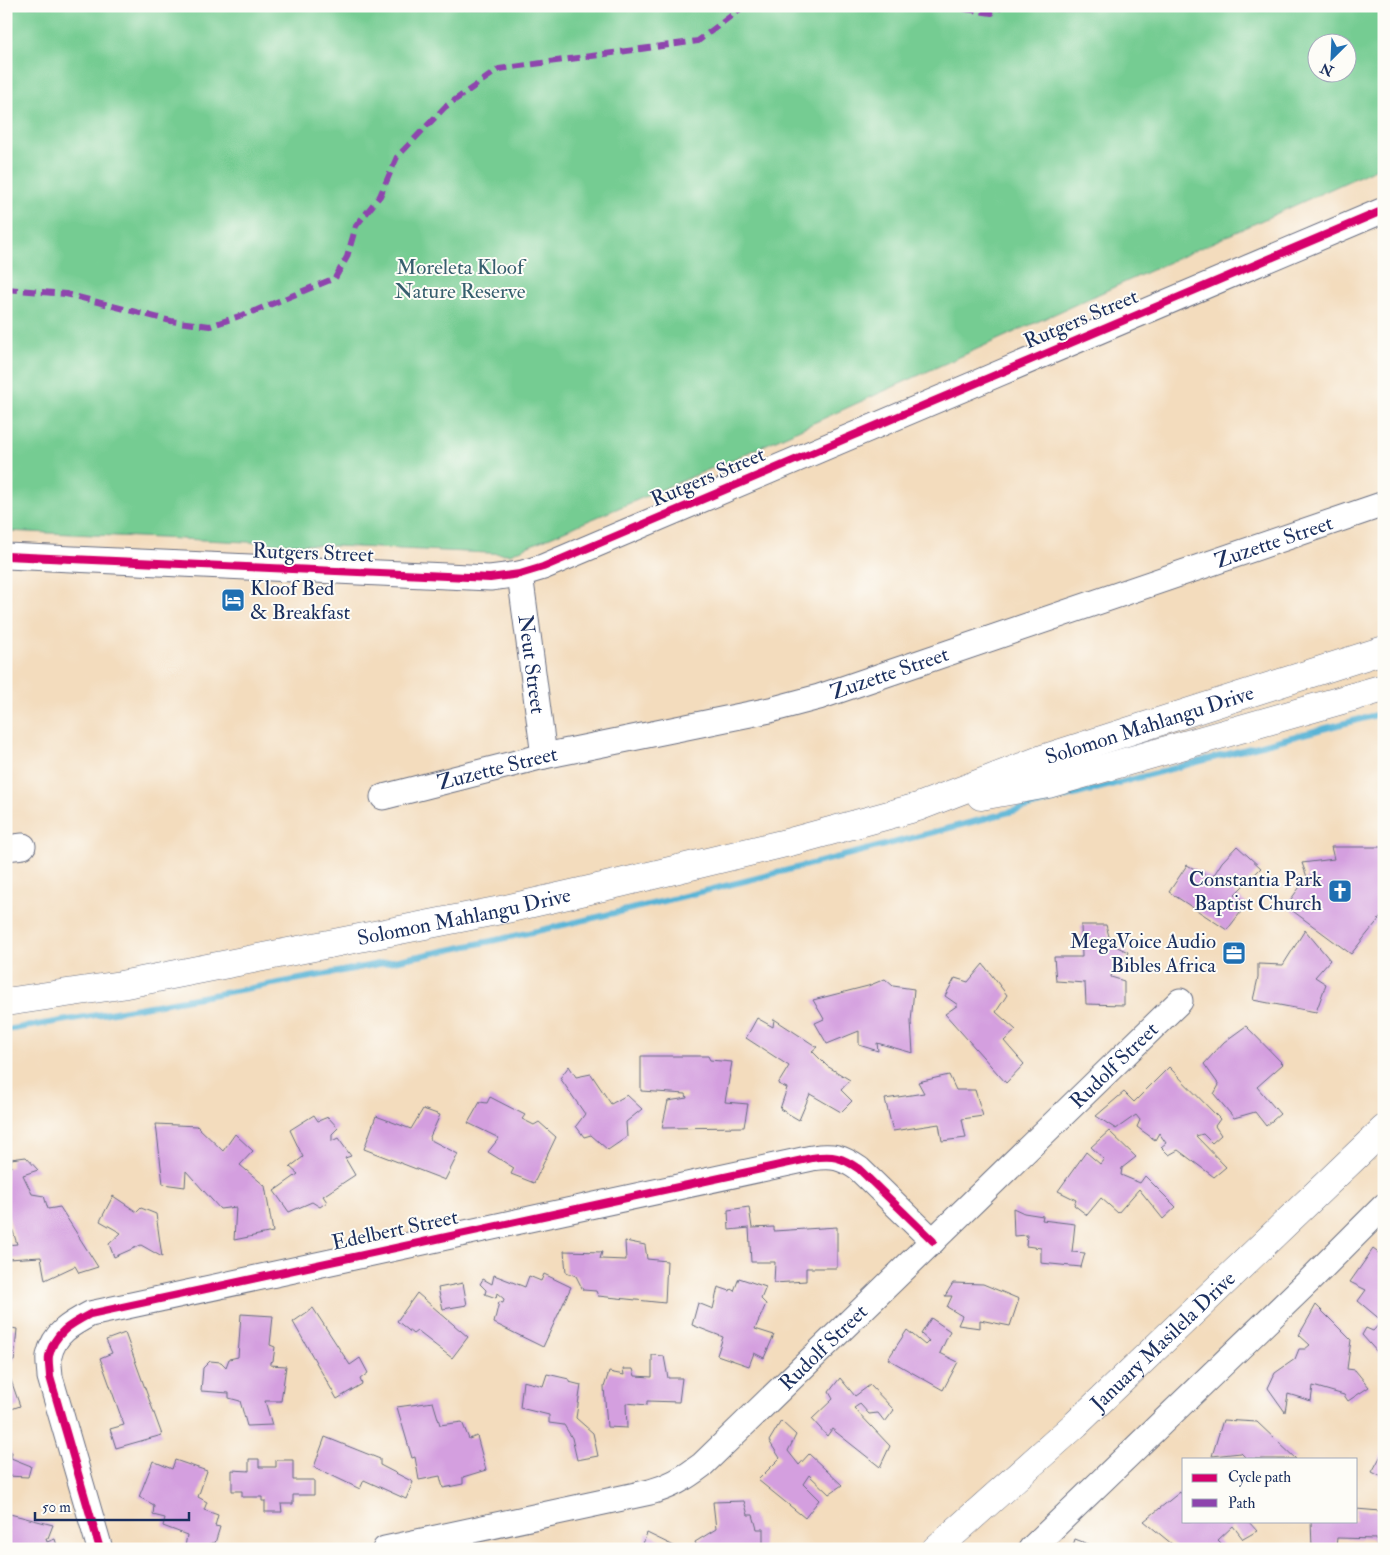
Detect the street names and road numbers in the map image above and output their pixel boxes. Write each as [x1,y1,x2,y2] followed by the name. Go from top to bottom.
[1020,283,1142,355] street label: Rutgers Street
[647,441,769,513] street label: Rutgers Street
[1211,509,1336,574] street label: Zuzette Street
[252,537,374,569] street label: Rutgers Street
[512,613,552,716] street label: Neut Street
[827,640,952,706] street label: Zuzette Street
[1042,679,1257,771] street label: Solomon Mahlangu Drive
[434,740,560,796] street label: Zuzette Street
[355,881,574,952] street label: Solomon Mahlangu Drive
[1064,1016,1164,1114] street label: Rudolf Street
[329,1203,461,1257] street label: Edelbert Street
[1084,1265,1241,1417] street label: January Masilela Drive
[773,1298,873,1396] street label: Rudolf Street

